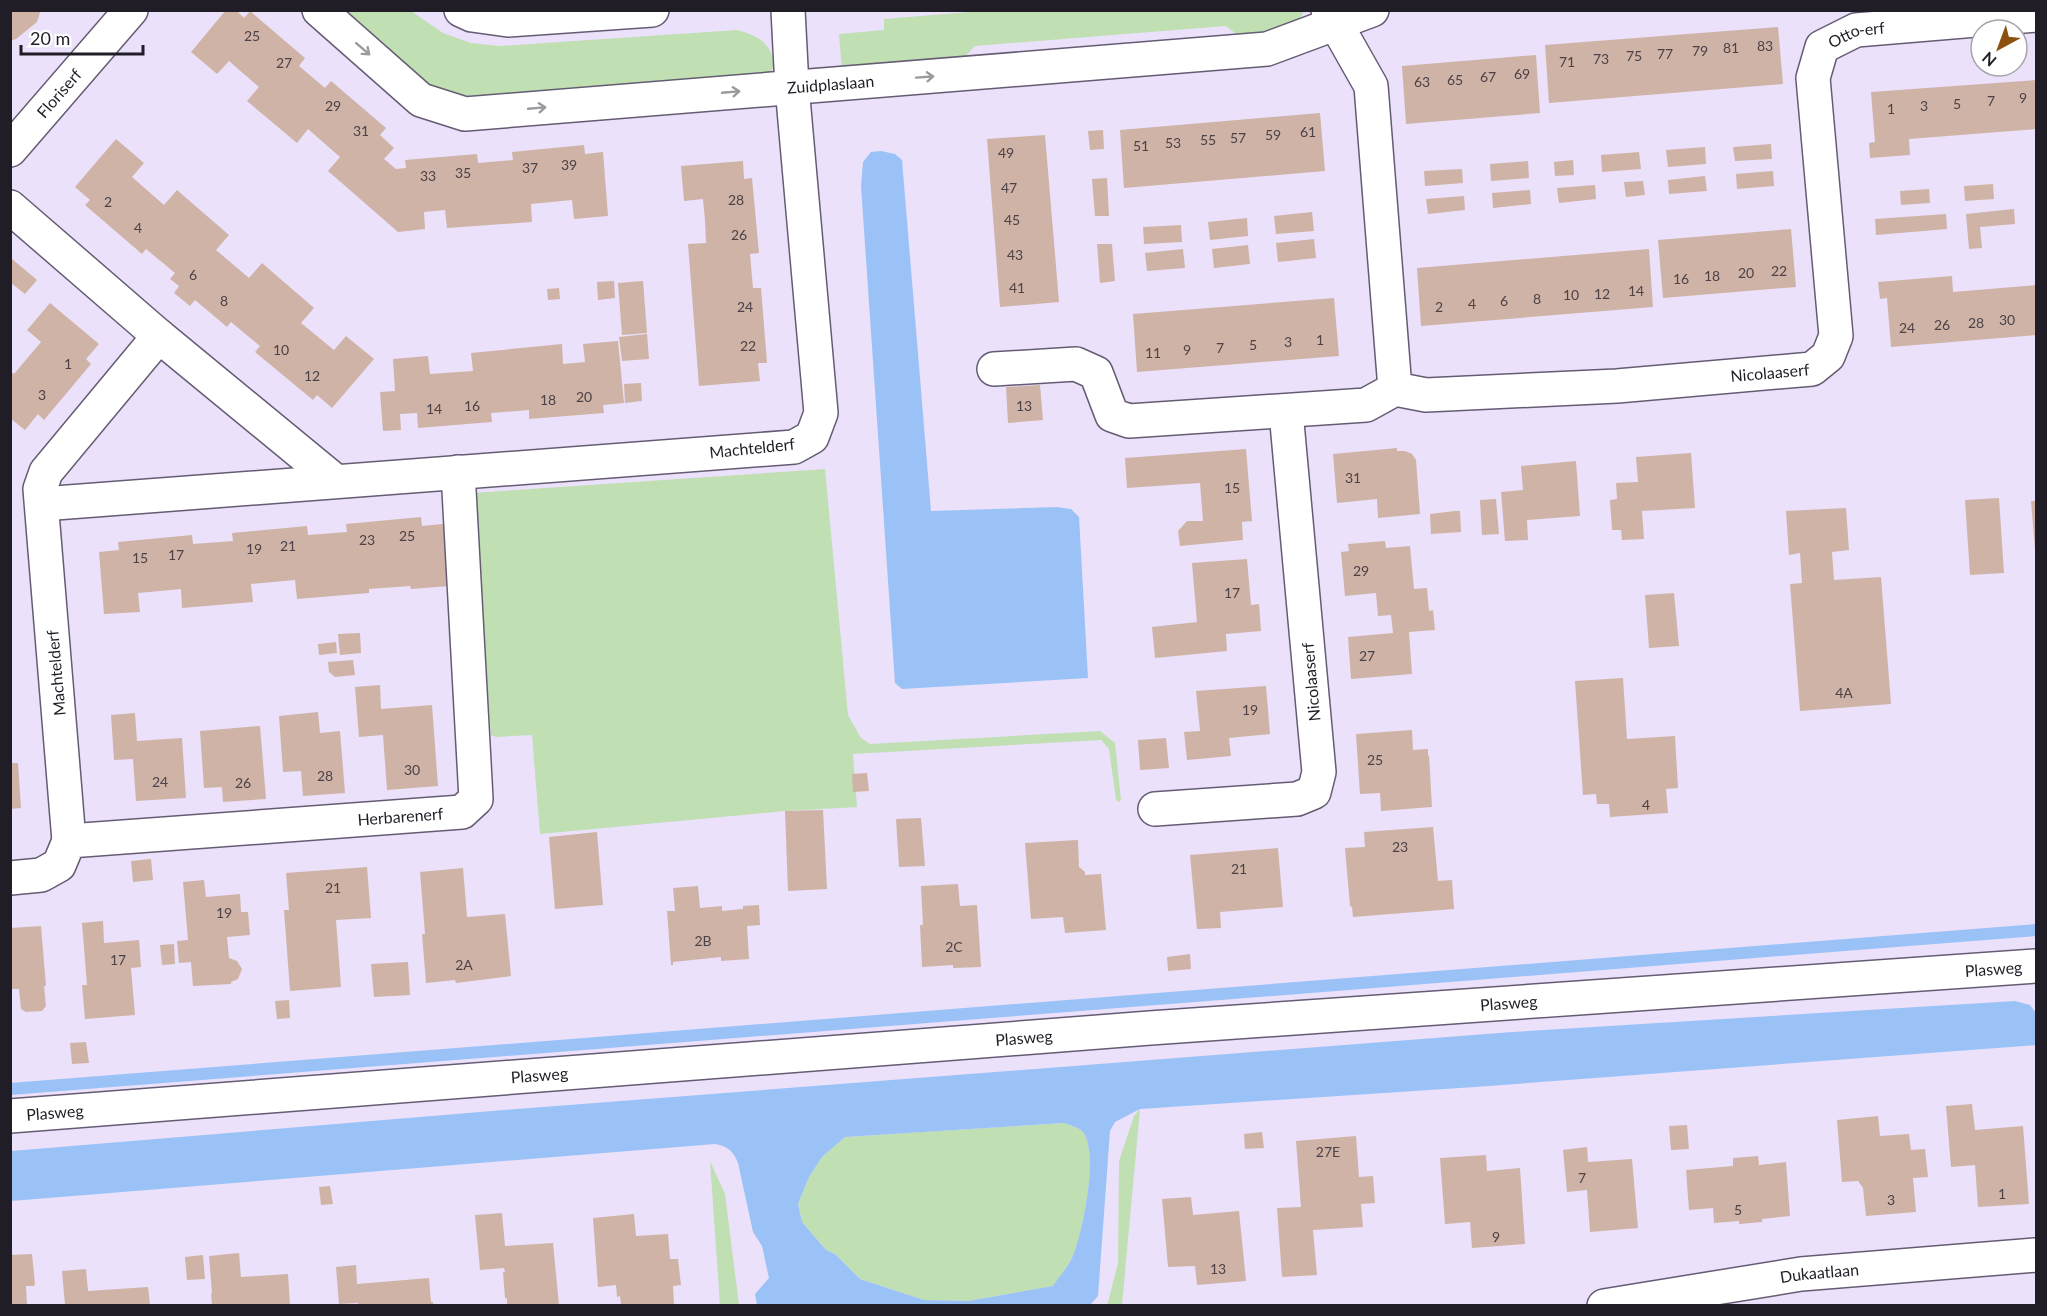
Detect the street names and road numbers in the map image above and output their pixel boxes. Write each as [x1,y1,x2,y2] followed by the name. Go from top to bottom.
[1825,18,1886,51] street label: Otto-erf
[32,64,85,121] street label: Floriserf
[786,71,875,97] street label: Zuidplaslaan
[1730,359,1810,385] street label: Nicolaaserf
[708,434,796,461] street label: Machtelderf
[42,629,69,717] street label: Machtelderf
[1298,641,1323,722] street label: Nicolaaserf
[357,803,444,829] street label: Herbarenerf
[1964,957,2023,980] street label: Plasweg
[1479,991,1538,1014] street label: Plasweg
[995,1026,1053,1049] street label: Plasweg
[510,1063,569,1086] street label: Plasweg
[25,1100,84,1124] street label: Plasweg
[1778,1259,1860,1286] street label: Dukaatlaan

